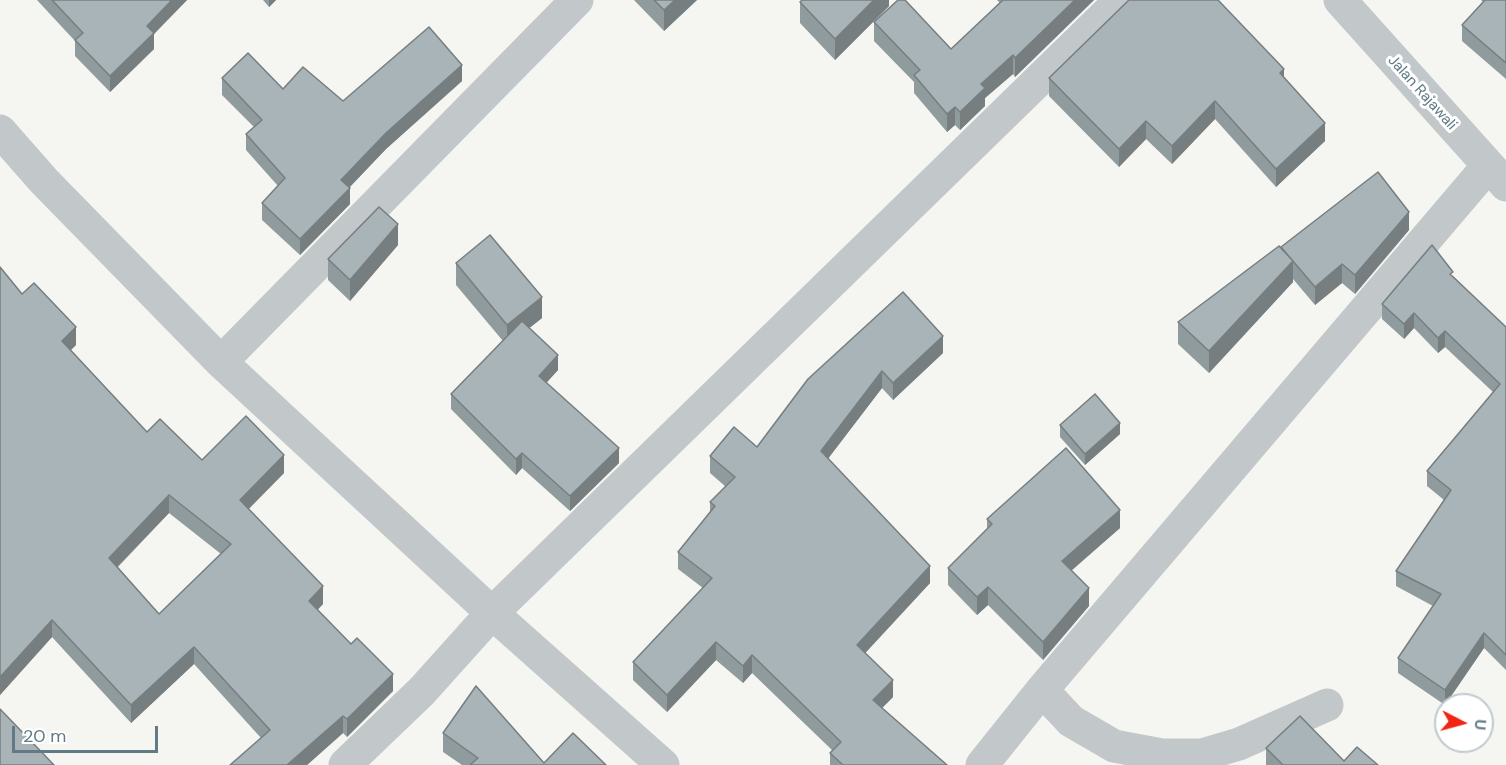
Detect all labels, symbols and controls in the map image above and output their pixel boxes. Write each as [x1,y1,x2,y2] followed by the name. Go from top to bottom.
[1384,52,1460,134] street label: Jalan Rajawali
[1434,693,1494,753] north arrow
[15,714,160,752] scale bar
[1469,718,1491,731] text: U
[23,724,66,748] text: 20 m

